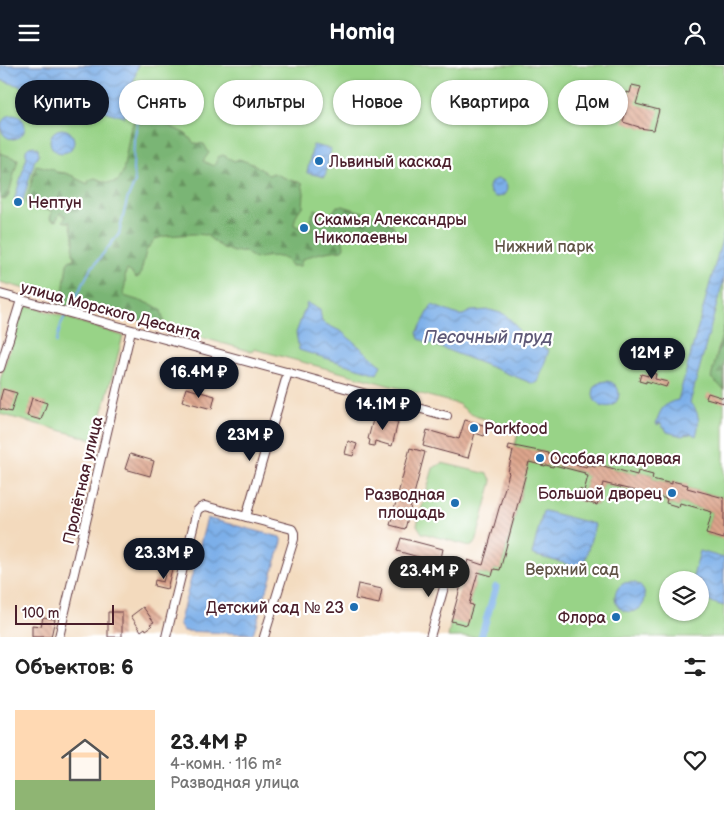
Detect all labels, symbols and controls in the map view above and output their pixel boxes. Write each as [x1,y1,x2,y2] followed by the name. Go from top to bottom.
[15,19,43,47] icon: menu
[329,19,395,46] text: Homiq
[681,19,709,47] icon: person
[15,80,109,125] chip: Купить
[119,80,204,125] chip: Снять
[214,80,323,125] chip: Фильтры
[333,80,421,125] chip: Новое
[431,80,548,125] chip: Квартира
[558,80,628,125] chip: Дом
[328,153,452,172] place label: Львиный каскад
[313,155,325,167] marker: Львиный каскад
[28,194,82,213] place label: Нептун
[12,196,24,208] marker: Нептун
[314,211,467,248] place label: Скамья Александры Николаевны
[298,222,310,234] marker: Скамья Александры Николаевны
[494,238,594,257] park label: Нижний парк
[19,278,203,345] street label: улица Морского Десанта
[423,327,553,348] water label: Песочный пруд
[617,337,687,380] pin: 12M ₽
[630,344,674,363] text: 12M ₽
[153,357,245,399] pin: 16.4M ₽
[171,363,227,382] text: 16.4M ₽
[337,389,429,431] pin: 14.1M ₽
[356,395,410,414] text: 14.1M ₽
[60,414,108,546] street label: Пролётная улица
[215,419,285,462] pin: 23M ₽
[484,420,548,439] place label: Parkfood
[468,422,480,434] marker: Parkfood
[227,426,273,445] text: 23M ₽
[550,450,681,469] place label: Особая кладовая
[534,452,546,464] marker: Особая кладовая
[538,485,663,504] place label: Большой дворец
[364,486,445,523] place label: Разводная площадь
[666,487,678,499] marker: Большой дворец
[449,497,461,509] marker: Разводная площадь
[118,537,210,580] pin: 23.3M ₽
[135,544,193,563] text: 23.3M ₽
[383,555,475,598] pin: 23.4M ₽
[525,561,619,580] park label: Верхний сад
[400,562,458,581] text: 23.4M ₽
[659,571,709,621] map controls
[659,571,709,621] button: layers
[206,599,344,618] place label: Детский сад № 23
[348,601,360,613] marker: Детский сад № 23
[15,602,114,625] scale bar
[22,605,59,622] text: 100 m
[558,609,607,628] place label: Флора
[610,611,622,623] marker: Флора
[681,653,709,681] icon: filters
[15,655,134,680] text: Объектов: 6
[55,730,115,790] icon: home
[170,730,247,755] text: 23.4M ₽
[681,746,709,774] icon: heart
[170,755,282,774] text: 4-комн. · 116 m²
[170,774,299,793] text: Разводная улица

